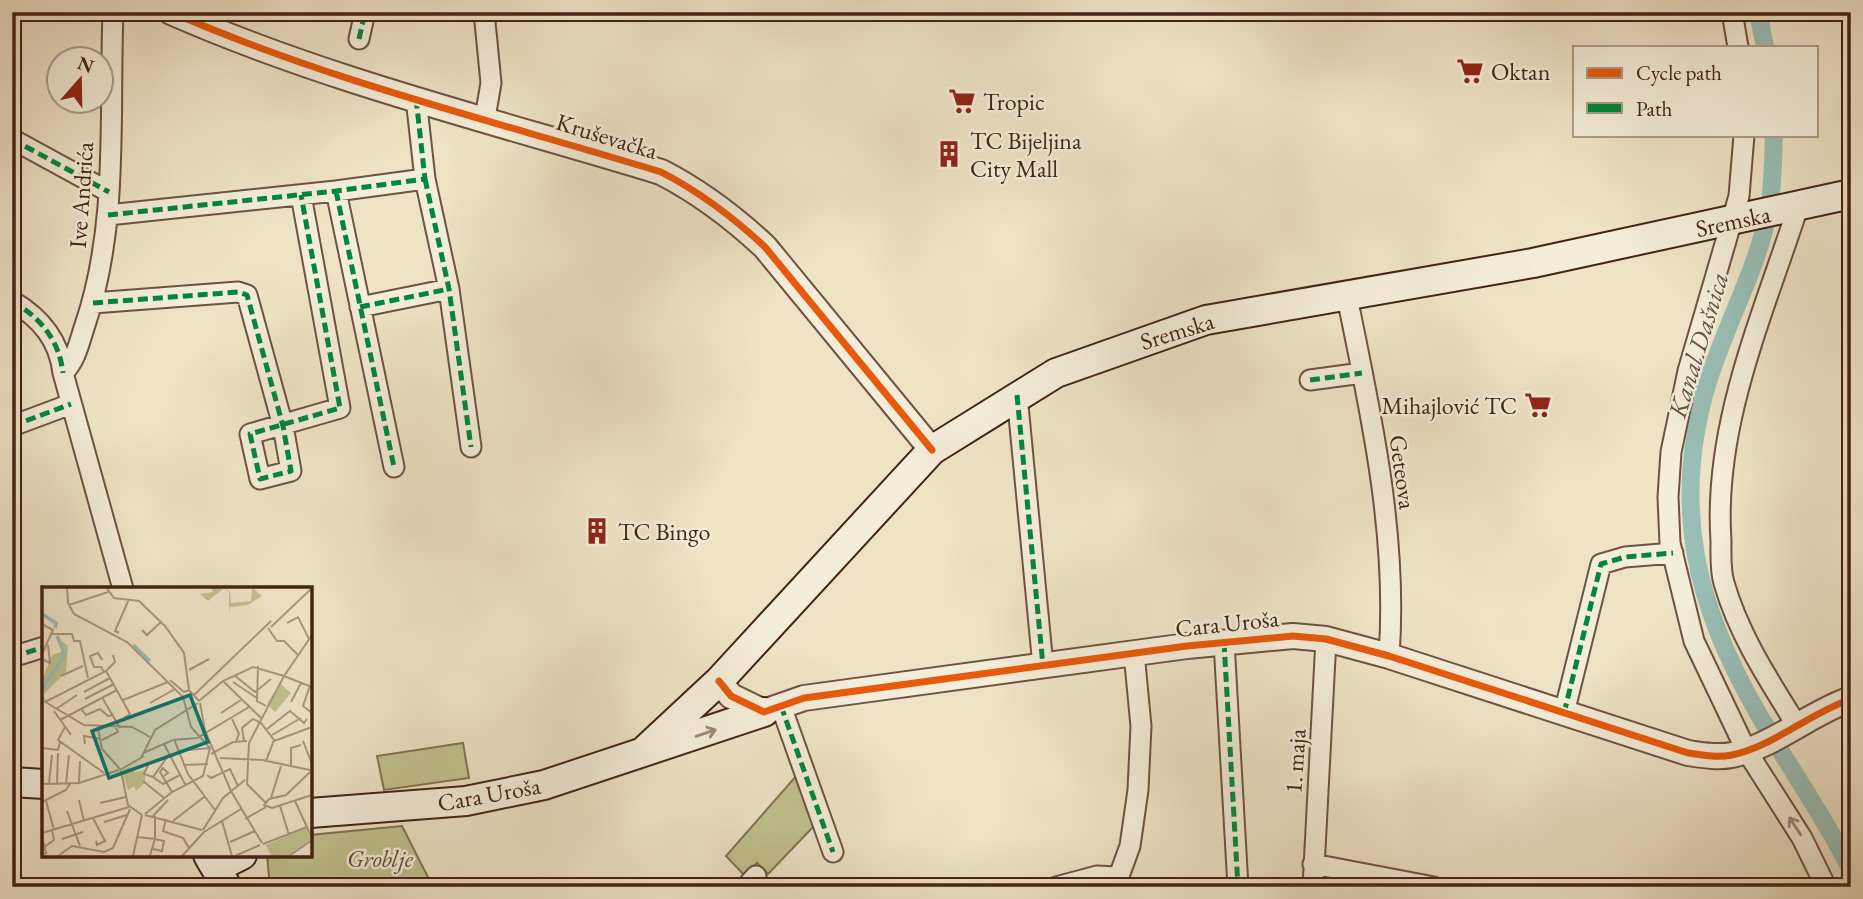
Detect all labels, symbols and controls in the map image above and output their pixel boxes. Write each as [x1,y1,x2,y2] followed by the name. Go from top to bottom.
[46,46,116,116] north arrow
[1573,46,1818,136] legend
[74,50,98,79] text: N
[1455,56,1485,86] supermarket icon: Oktan
[1491,56,1551,87] place label: Oktan
[1636,59,1722,86] text: Cycle path
[947,86,977,116] supermarket icon: Tropic
[983,86,1045,117] place label: Tropic
[1636,95,1673,122] text: Path
[553,106,662,166] street label: Kruševačka
[970,125,1082,184] place label: TC Bijeljina City Mall
[934,139,964,169] building icon: TC Bijeljina City Mall
[62,140,100,249] street label: Ive Andrića
[1693,198,1774,244] street label: Sremska
[1659,268,1736,423] water label: Kanal Dašnica
[1136,305,1218,357] street label: Sremska
[1381,390,1517,421] place label: Mihajlović TC
[1523,390,1553,420] supermarket icon: Mihajlović TC
[1382,433,1424,512] street label: Geteova
[582,516,612,546] building icon: TC Bingo
[618,516,711,547] place label: TC Bingo
[42,587,312,857] inset map
[1174,602,1281,644] street label: Cara Uroša
[695,726,717,739] one-way arrow
[1277,727,1313,794] street label: 1. maja
[435,770,543,818] street label: Cara Uroša
[1787,817,1801,837] one-way arrow
[347,843,414,874] park label: Groblje

